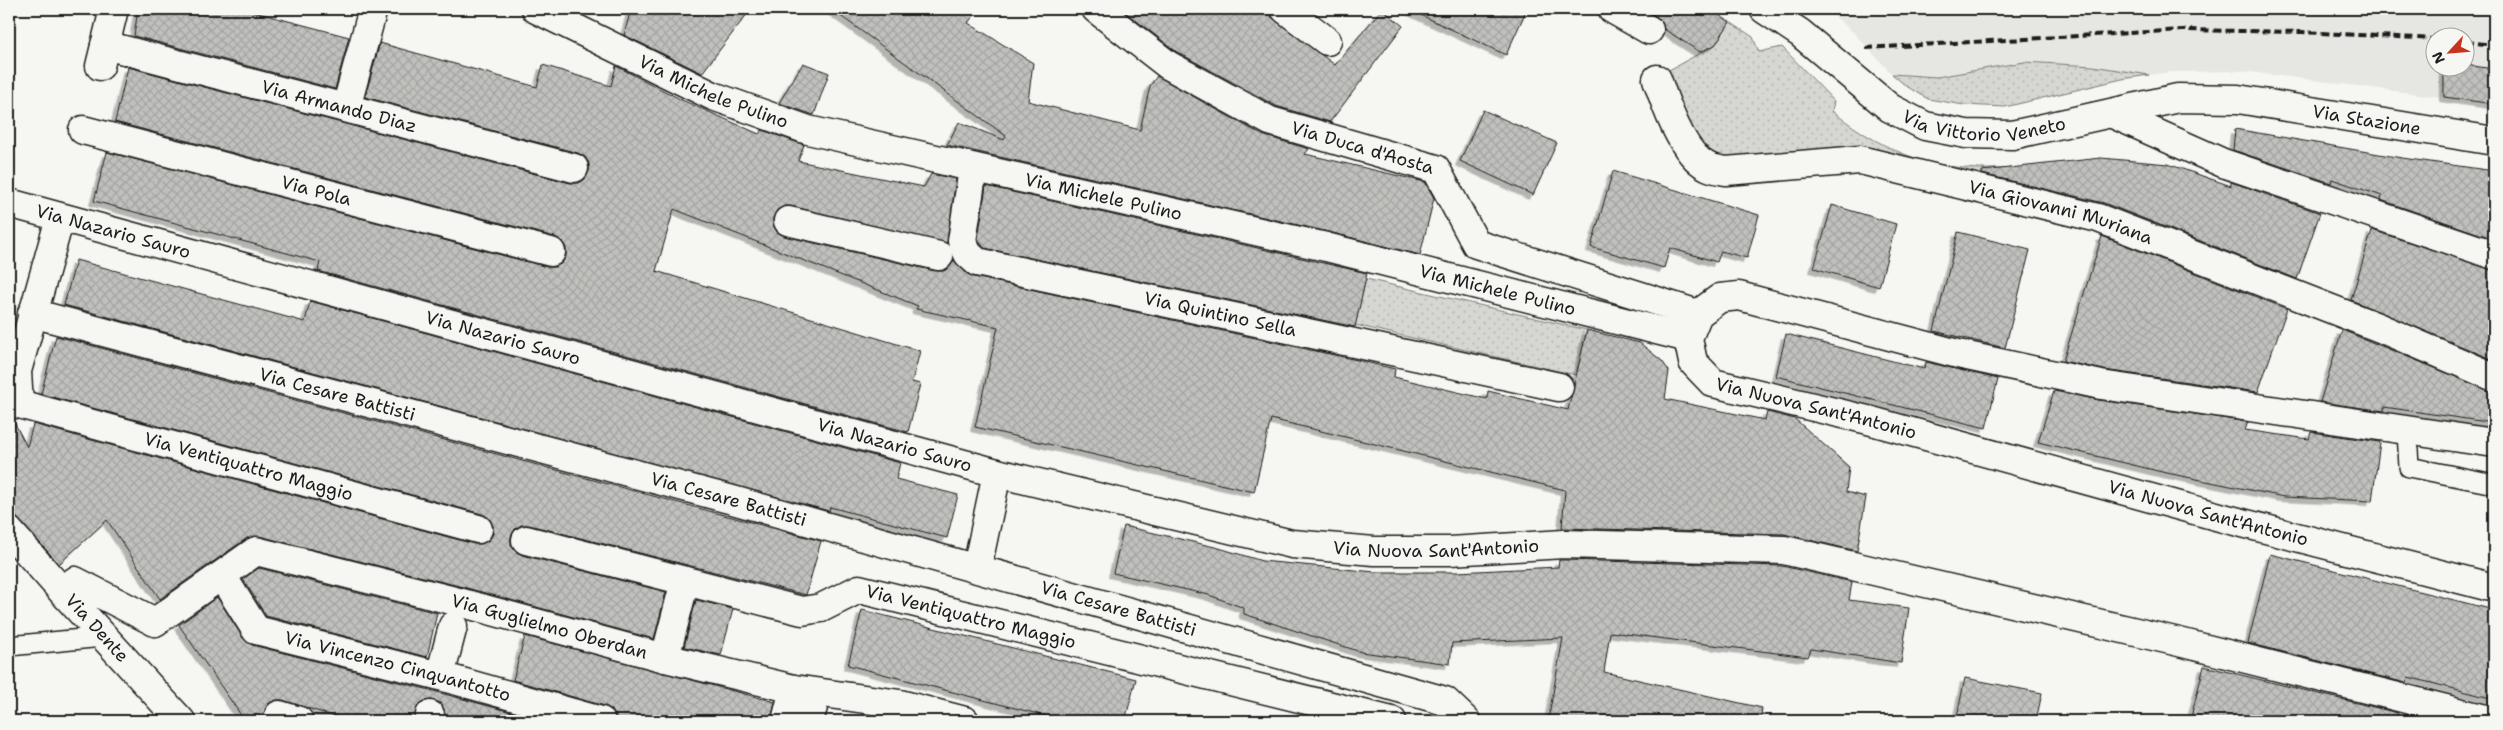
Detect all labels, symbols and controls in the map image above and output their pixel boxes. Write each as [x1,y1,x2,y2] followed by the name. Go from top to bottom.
[2426,28,2476,78] north arrow
[635,49,792,134] street label: Via Michele Pulino
[2428,49,2449,67] text: N
[259,75,419,138] street label: Via Armando Diaz
[2310,99,2423,141] street label: Via Stazione
[1898,104,2068,148] street label: Via Vittorio Veneto
[1288,116,1437,180] street label: Via Duca d'Aosta
[1022,167,1184,226] street label: Via Michele Pulino
[279,170,354,211] street label: Via Pola
[1966,175,2156,250] street label: Via Giovanni Muriana
[33,199,193,264] street label: Via Nazario Sauro
[1417,259,1578,321] street label: Via Michele Pulino
[1142,286,1299,342] street label: Via Quintino Sella
[423,305,583,371] street label: Via Nazario Sauro
[257,362,418,427] street label: Via Cesare Battisti
[1713,372,1919,445] street label: Via Nuova Sant'Antonio
[814,412,975,478] street label: Via Nazario Sauro
[142,427,356,506] street label: Via Ventiquattro Maggio
[648,467,809,532] street label: Via Cesare Battisti
[2105,475,2311,551] street label: Via Nuova Sant'Antonio
[1332,534,1540,563] street label: Via Nuova Sant'Antonio
[1038,575,1199,642] street label: Via Cesare Battisti
[863,579,1078,654] street label: Via Ventiquattro Maggio
[60,589,134,667] street label: Via Dente
[449,589,650,665] street label: Via Guglielmo Oberdan
[282,626,513,707] street label: Via Vincenzo Cinquantotto

